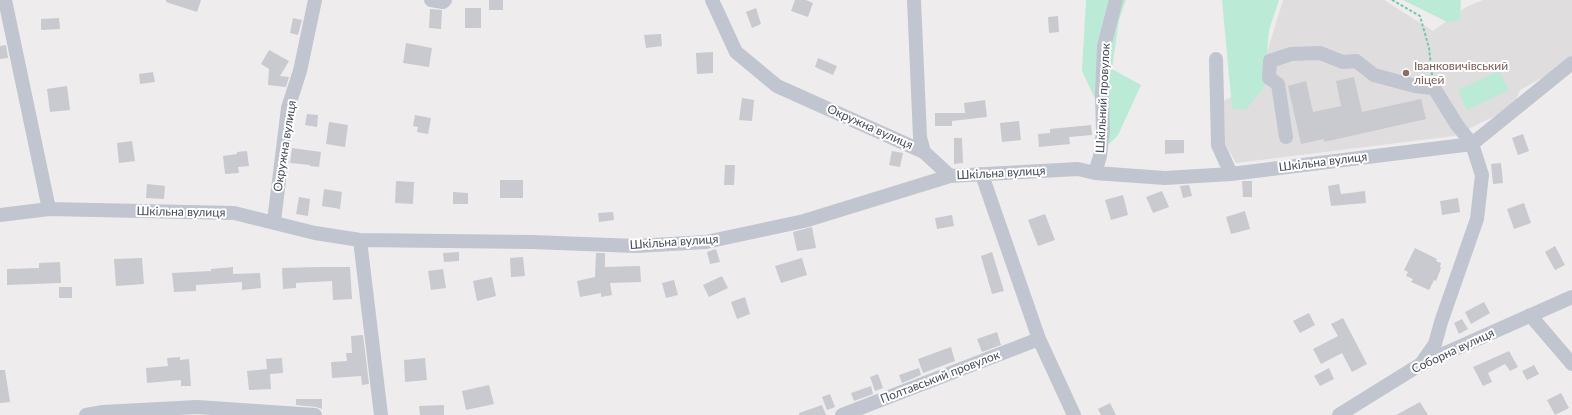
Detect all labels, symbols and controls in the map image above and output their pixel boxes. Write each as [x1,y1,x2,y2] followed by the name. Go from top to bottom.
[1093,43,1113,153] street label: Шкільний провулок
[1414,59,1508,87] place label: Іванковичівський ліцей
[1401,68,1411,78] marker: Іванковичівський ліцей
[271,99,299,193] street label: Окружна вулиця
[825,102,915,152] street label: Окружна вулиця
[1278,149,1368,175] street label: Шкільна вулиця
[956,163,1046,183] street label: Шкільна вулиця
[136,204,226,220] street label: Шкільна вулиця
[629,232,719,252] street label: Шкільна вулиця
[1409,326,1497,376] street label: Соборна вулиця
[878,348,1002,406] street label: Полтавський провулок

